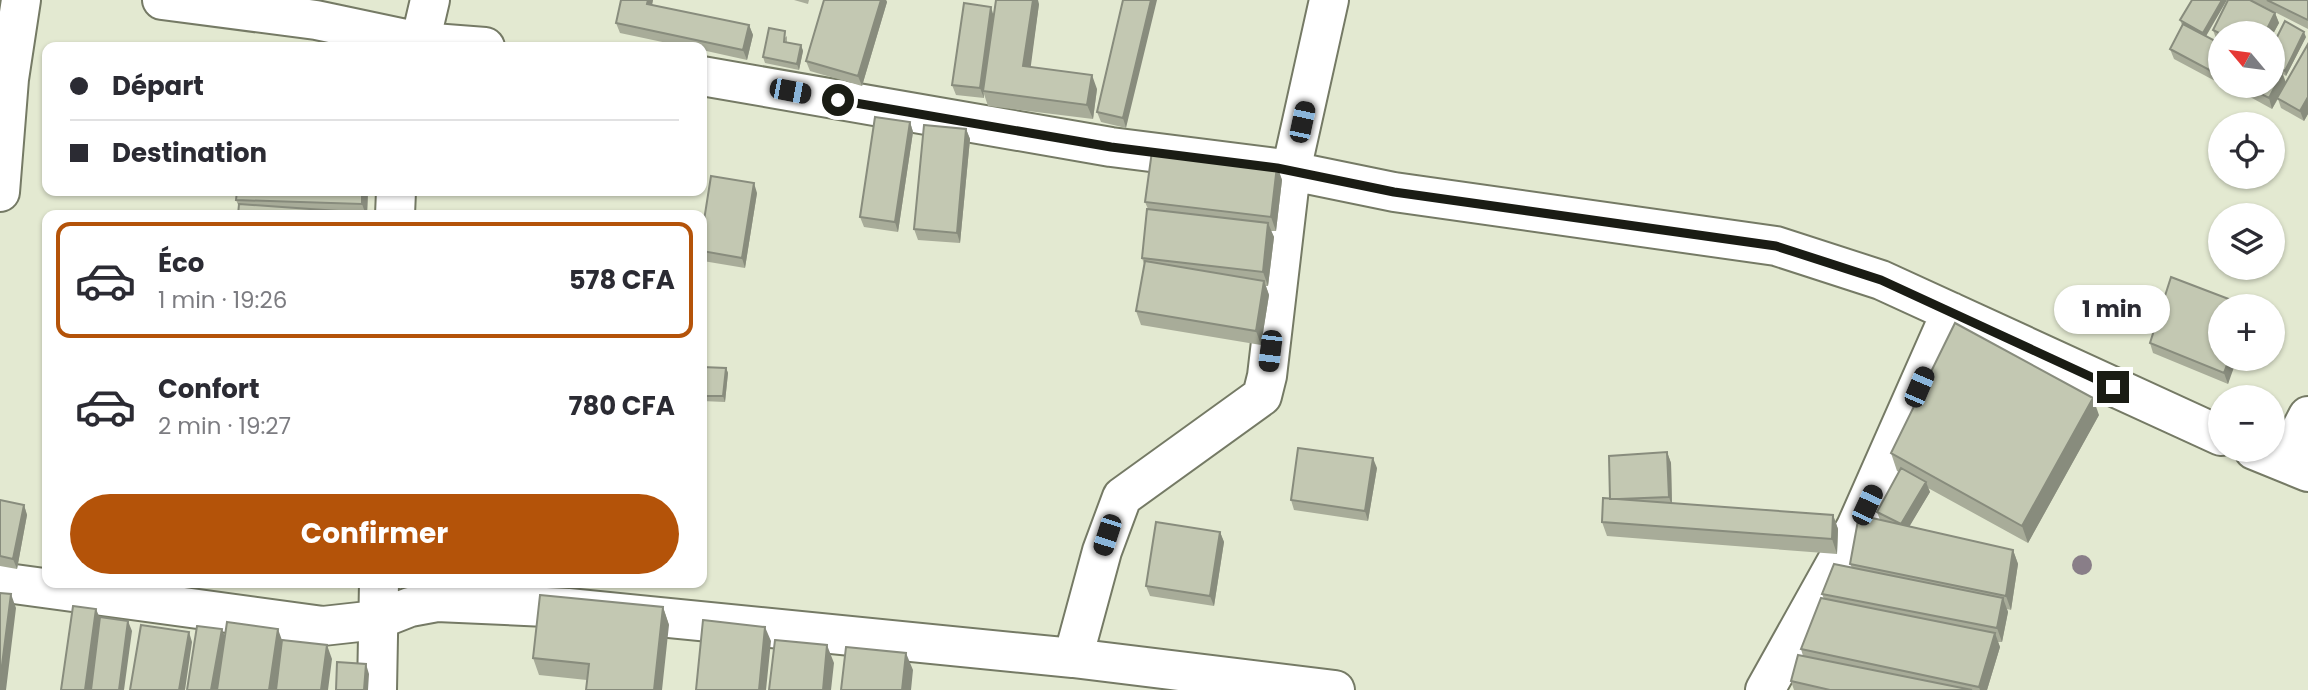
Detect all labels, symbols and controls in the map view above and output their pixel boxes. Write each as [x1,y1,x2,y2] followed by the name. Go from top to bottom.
[2208,21,2286,98] north arrow
[2208,21,2285,462] map controls
[112,68,204,104] text: Départ
[768,77,813,105] car
[822,84,854,116] route start
[1288,99,1317,145] car
[2208,112,2285,189] button: locate
[112,135,267,171] text: Destination
[2208,203,2285,280] button: layers
[158,245,204,281] text: Éco
[74,249,137,312] icon: car
[569,262,675,298] text: 578 CFA
[158,284,287,316] text: 1 min · 19:26
[2055,286,2171,334] callout: 1 min
[2082,293,2142,325] text: 1 min
[2208,294,2285,371] button: +
[1258,329,1283,373] car
[1902,364,1937,410] car
[158,371,260,407] text: Confort
[2097,371,2129,403] route end
[74,375,137,438] icon: car
[2208,385,2285,462] button: −
[569,388,675,424] text: 780 CFA
[158,410,291,442] text: 2 min · 19:27
[1849,482,1886,528] car
[70,494,679,574] button: Confirmer
[1091,512,1124,558] car

